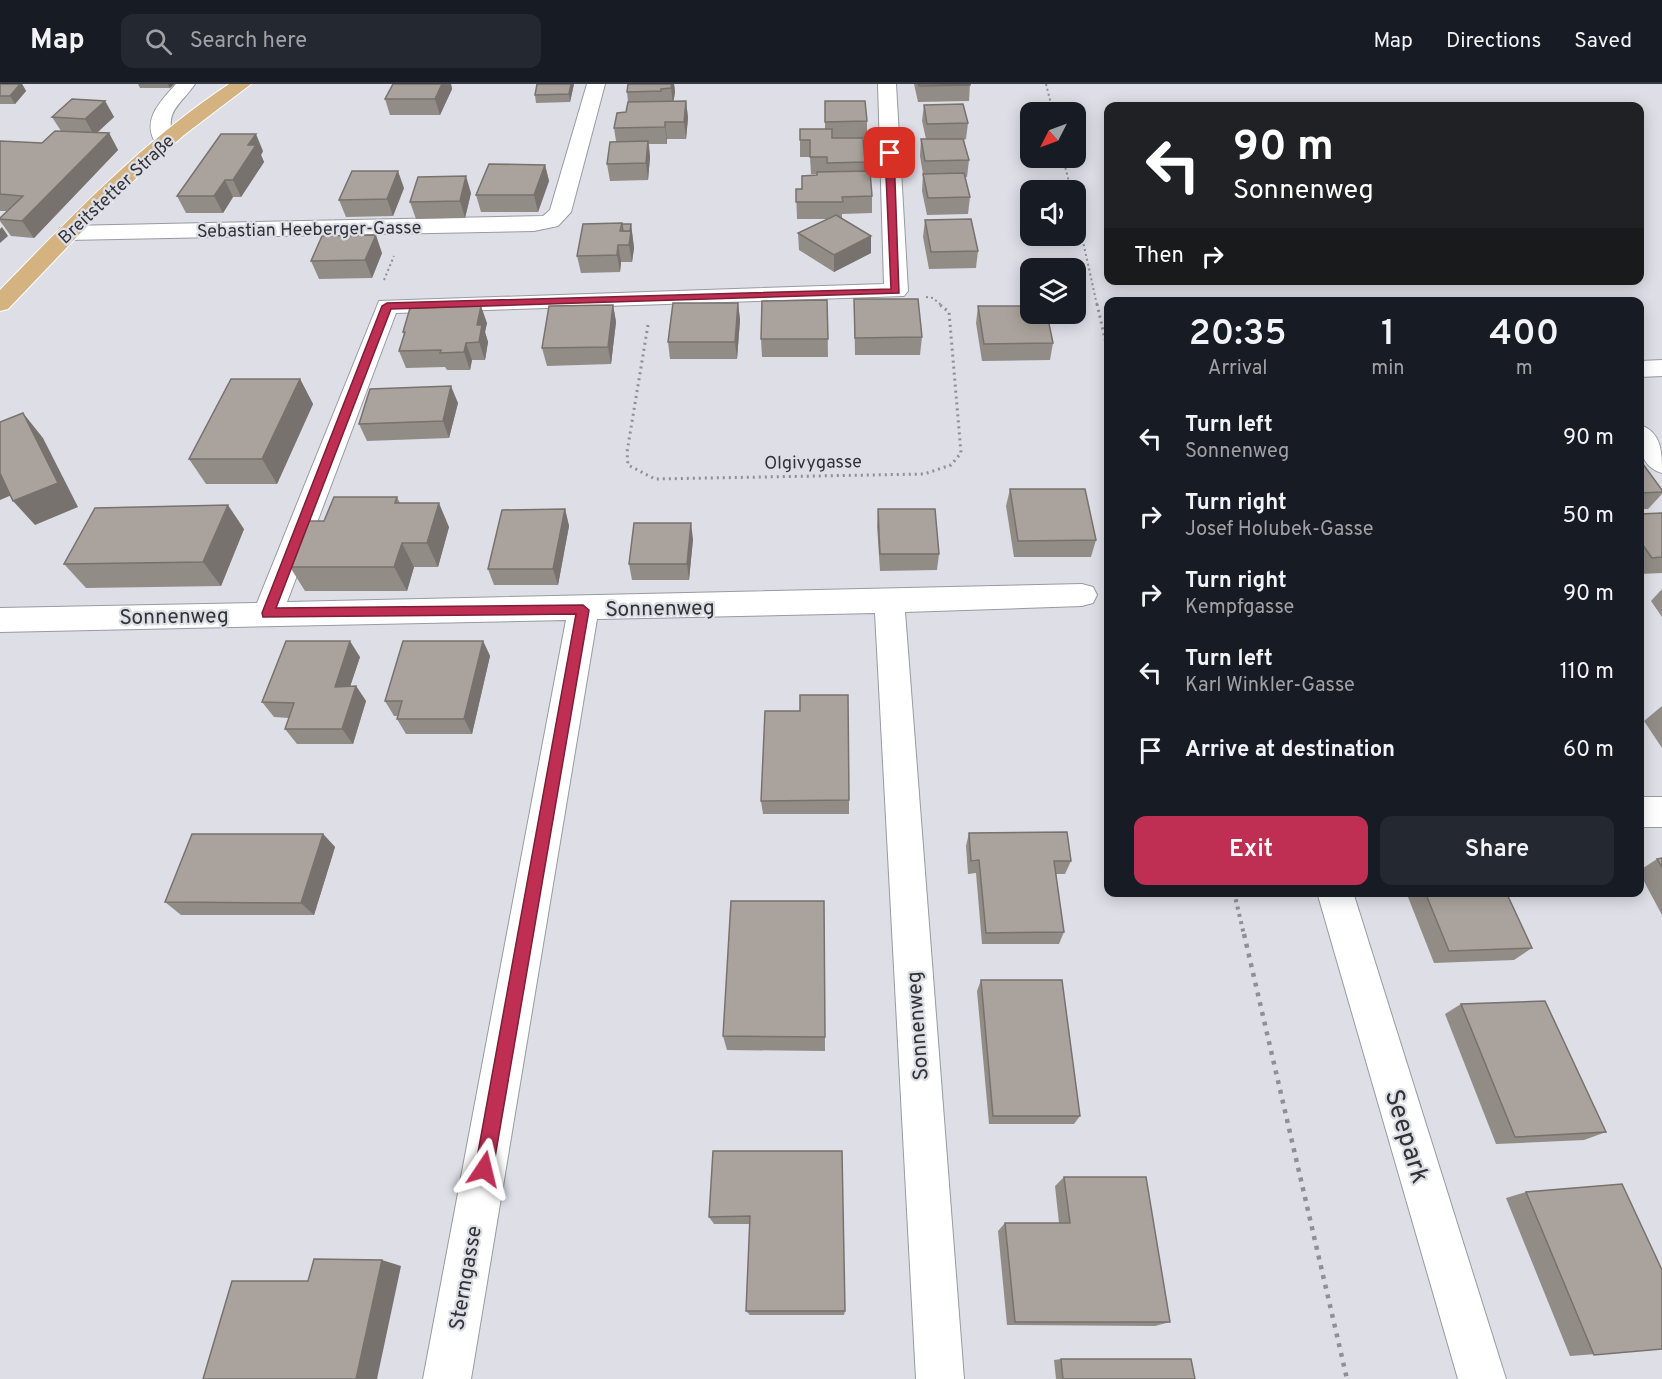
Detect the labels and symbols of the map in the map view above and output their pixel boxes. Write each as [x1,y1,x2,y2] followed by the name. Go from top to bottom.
[1020,102,1086,168] north arrow
[864,127,915,178] pin
[54,130,180,250] street label: Breitstetter Straße
[197,217,421,244] street label: Sebastian Heeberger-Gasse
[764,451,862,476] street label: Olgivygasse
[605,595,715,624] street label: Sonnenweg
[119,603,229,632] street label: Sonnenweg
[901,970,936,1081] street label: Sonnenweg
[1376,1086,1436,1188] street label: Seepark
[452,1137,516,1201] position arrow
[444,1224,489,1333] street label: Sterngasse

